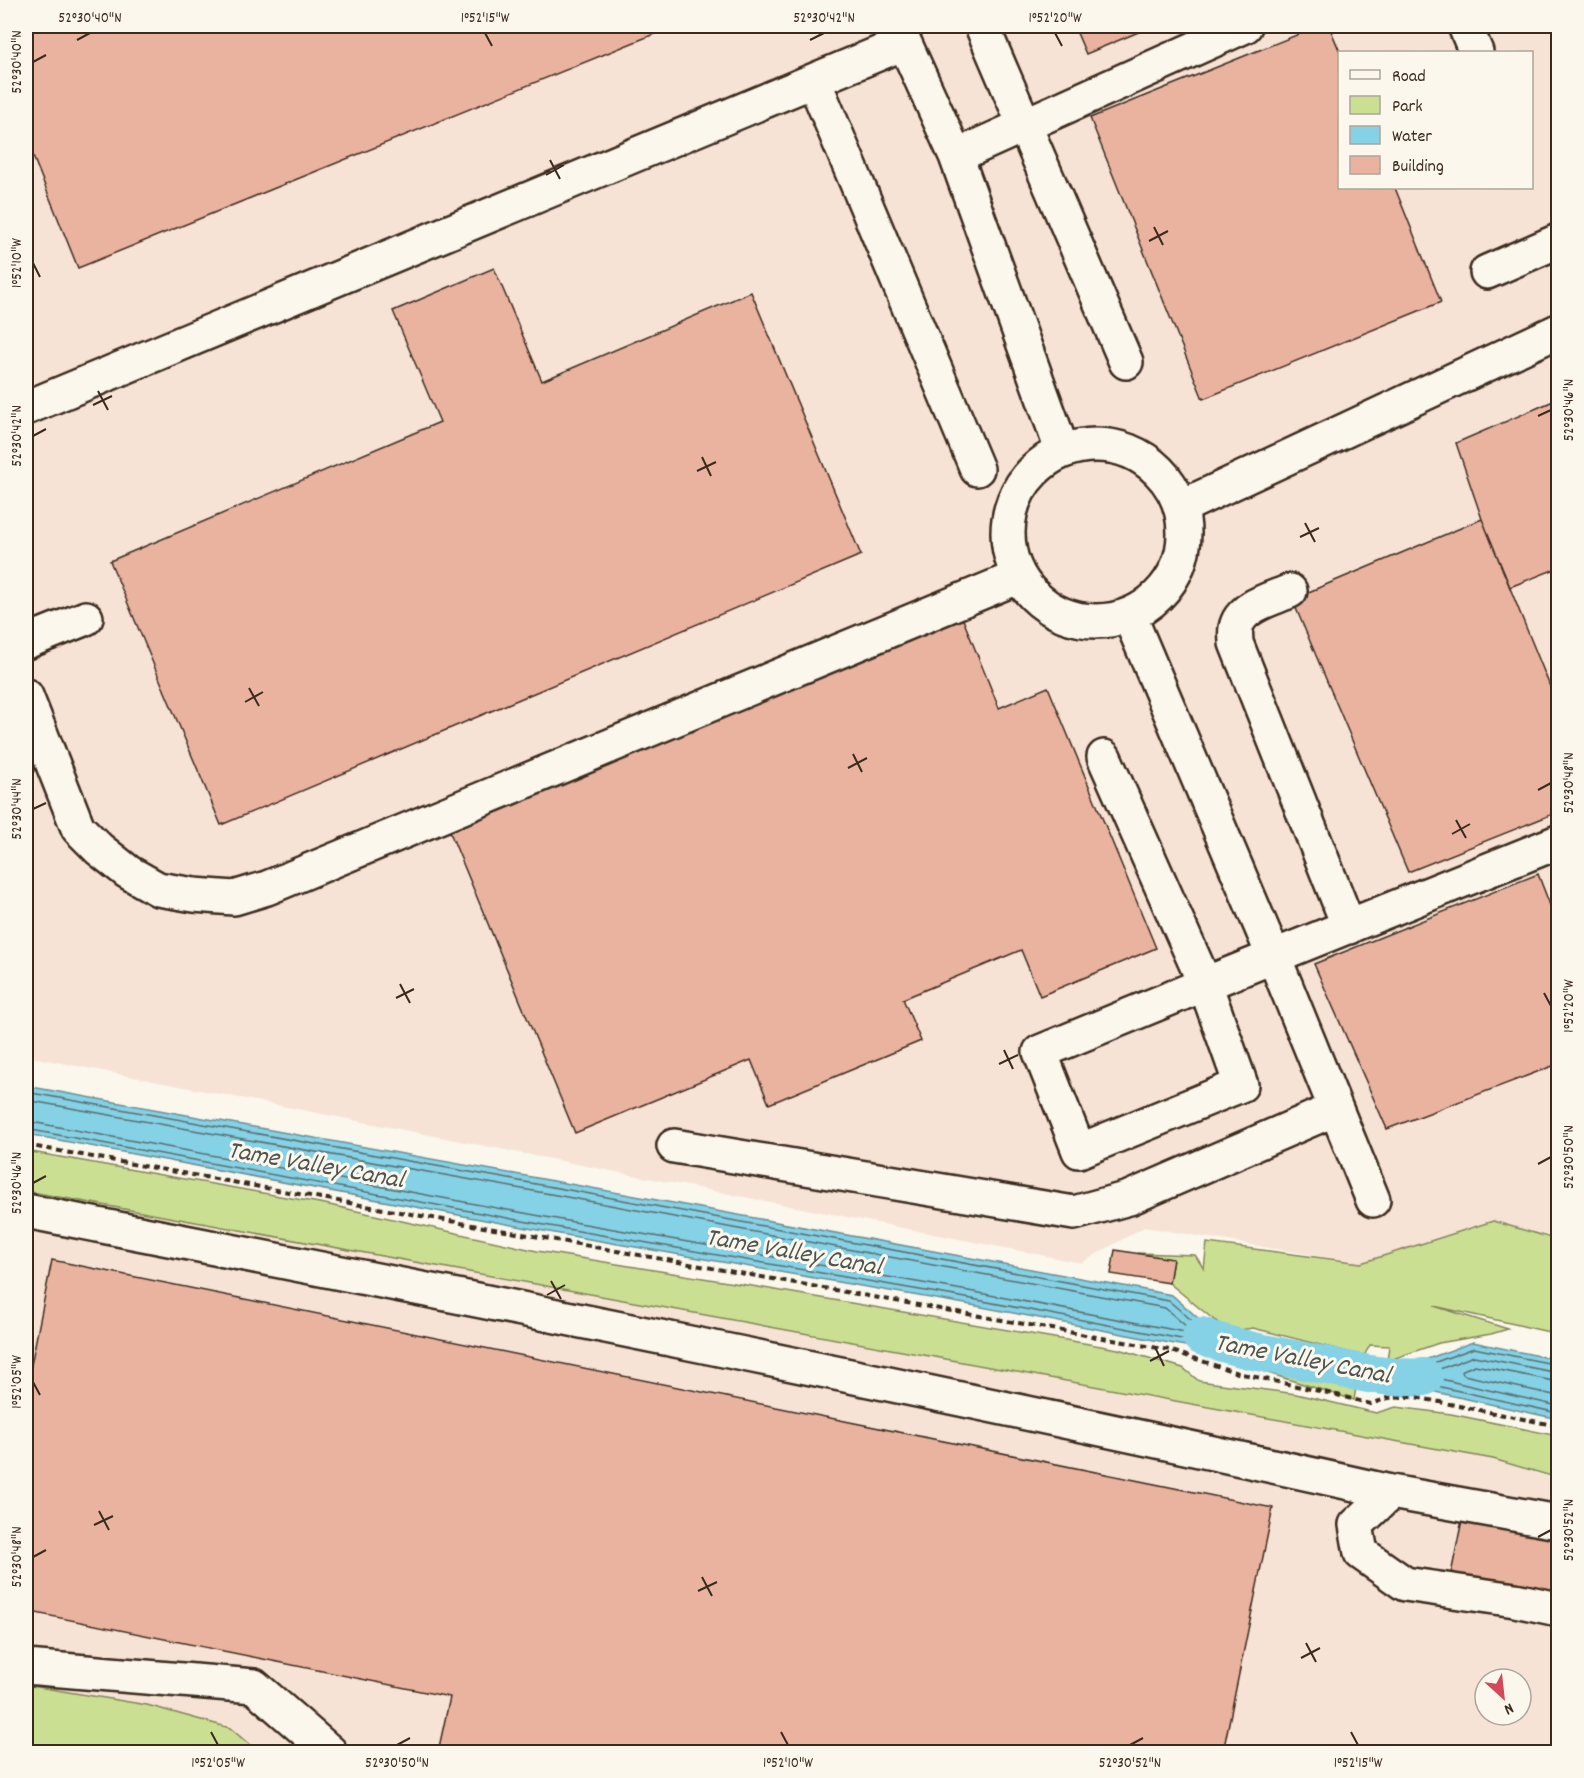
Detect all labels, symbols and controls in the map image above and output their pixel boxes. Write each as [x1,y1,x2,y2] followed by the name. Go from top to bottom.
[58,8,122,30] text: 52°30'40"N
[461,8,510,30] text: 1°52'15"W
[793,8,855,30] text: 52°30'42"N
[1028,8,1082,30] text: 1°52'20"W
[7,30,29,94] text: 52°30'40"N
[1338,51,1533,189] legend
[1392,65,1426,90] text: Road
[1392,95,1423,120] text: Park
[1392,125,1432,150] text: Water
[1392,155,1444,180] text: Building
[7,238,29,288] text: 1°52'10"W
[1559,379,1581,441] text: 52°30'46"N
[7,405,29,467] text: 52°30'42"N
[1559,752,1581,814] text: 52°30'48"N
[7,778,29,840] text: 52°30'44"N
[1559,979,1581,1033] text: 1°52'20"W
[1559,1125,1581,1189] text: 52°30'50"N
[224,1133,408,1200] water label: Tame Valley Canal
[7,1152,29,1214] text: 52°30'46"N
[702,1220,886,1287] water label: Tame Valley Canal
[1211,1325,1395,1396] water label: Tame Valley Canal
[7,1355,29,1409] text: 1°52'05"W
[1559,1499,1581,1561] text: 52°30'52"N
[7,1526,29,1588] text: 52°30'48"N
[1473,1667,1533,1727] north arrow
[1500,1696,1517,1720] text: N
[191,1753,245,1775] text: 1°52'05"W
[365,1753,429,1775] text: 52°30'50"N
[763,1753,813,1775] text: 1°52'10"W
[1099,1753,1161,1775] text: 52°30'52"N
[1334,1753,1383,1775] text: 1°52'15"W

